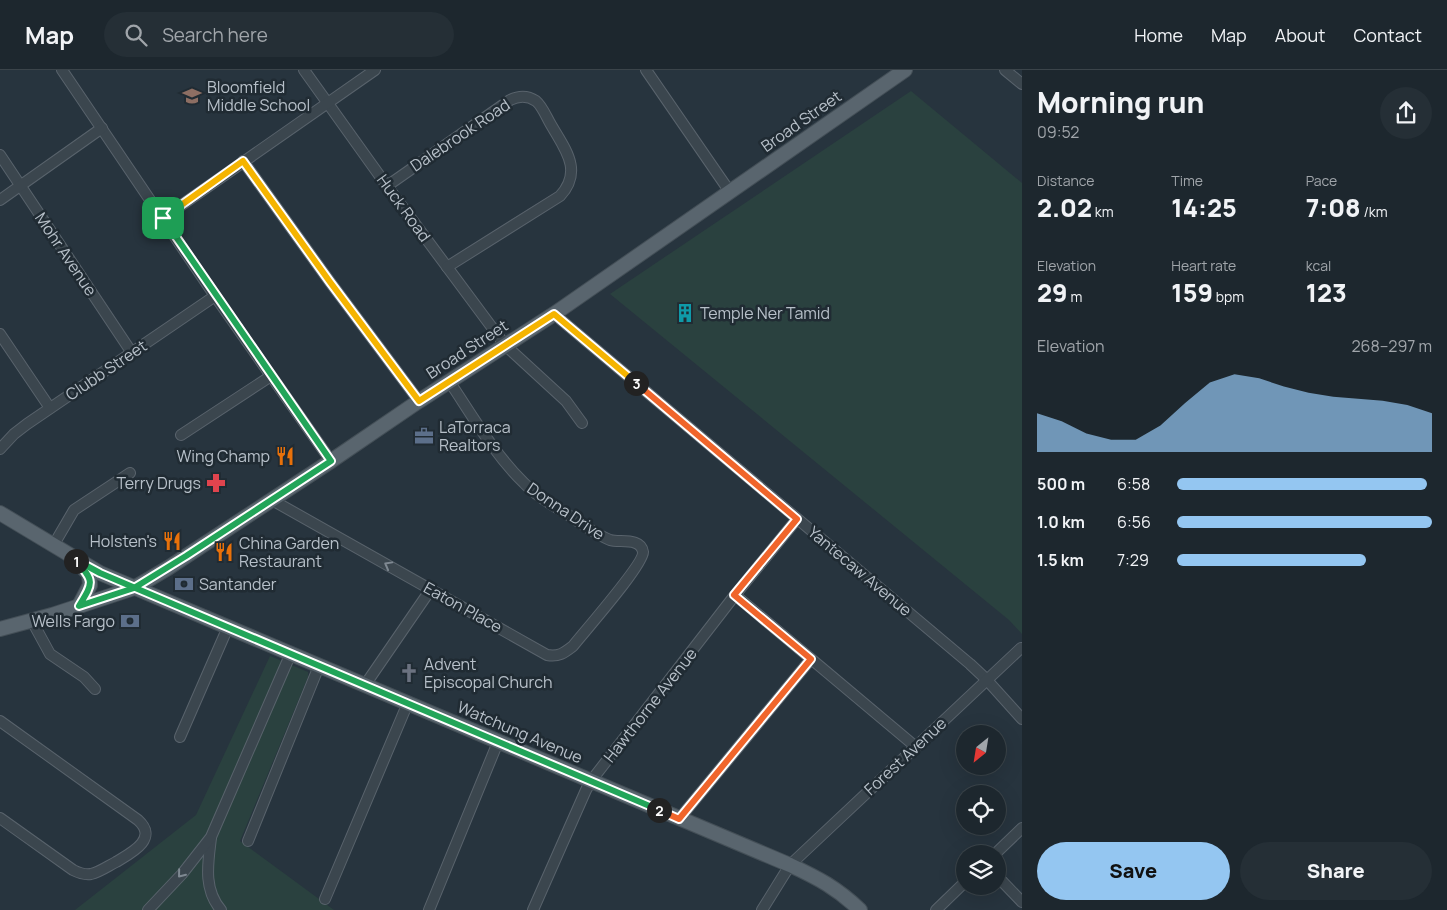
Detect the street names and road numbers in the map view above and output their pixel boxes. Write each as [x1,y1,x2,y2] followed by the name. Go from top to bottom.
[756,85,846,157] street label: Broad Street
[406,94,514,176] street label: Dalebrook Road
[372,170,436,246] street label: Huck Road
[30,208,102,300] street label: Mohr Avenue
[422,314,512,384] street label: Broad Street
[61,335,151,405] street label: Clubb Street
[523,477,609,545] street label: Donna Drive
[803,521,917,621] street label: Yantecaw Avenue
[420,576,506,638] street label: Eaton Place
[598,643,702,767] street label: Hawthorne Avenue
[454,696,586,768] street label: Watchung Avenue
[859,712,951,800] street label: Forest Avenue

